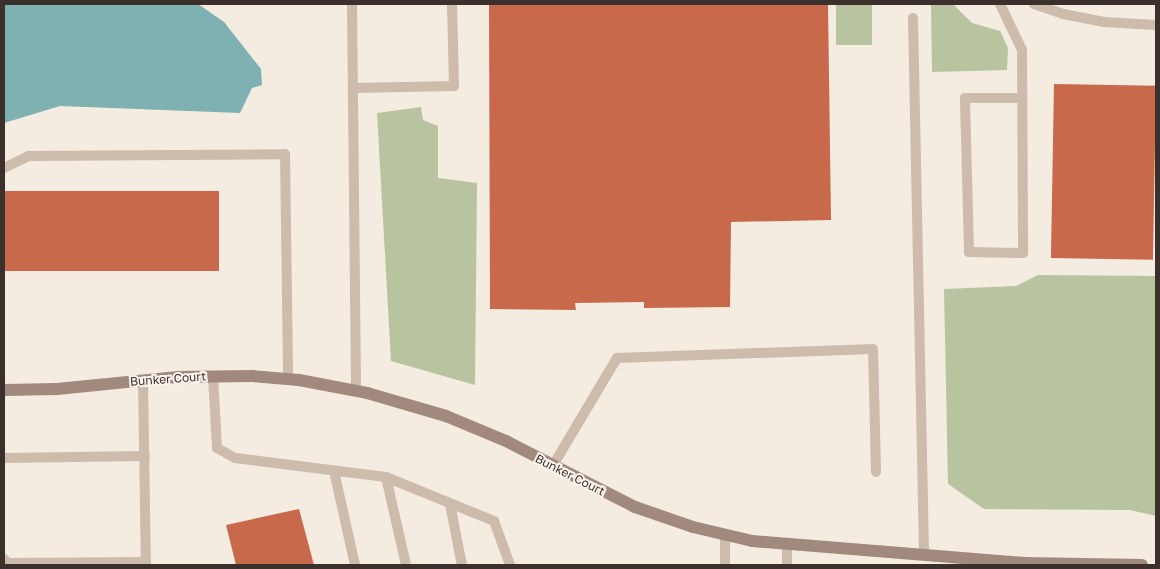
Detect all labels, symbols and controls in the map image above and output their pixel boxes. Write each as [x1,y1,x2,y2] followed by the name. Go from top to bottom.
[129,369,207,389] street label: Bunker Court
[533,451,607,499] street label: Bunker Court

